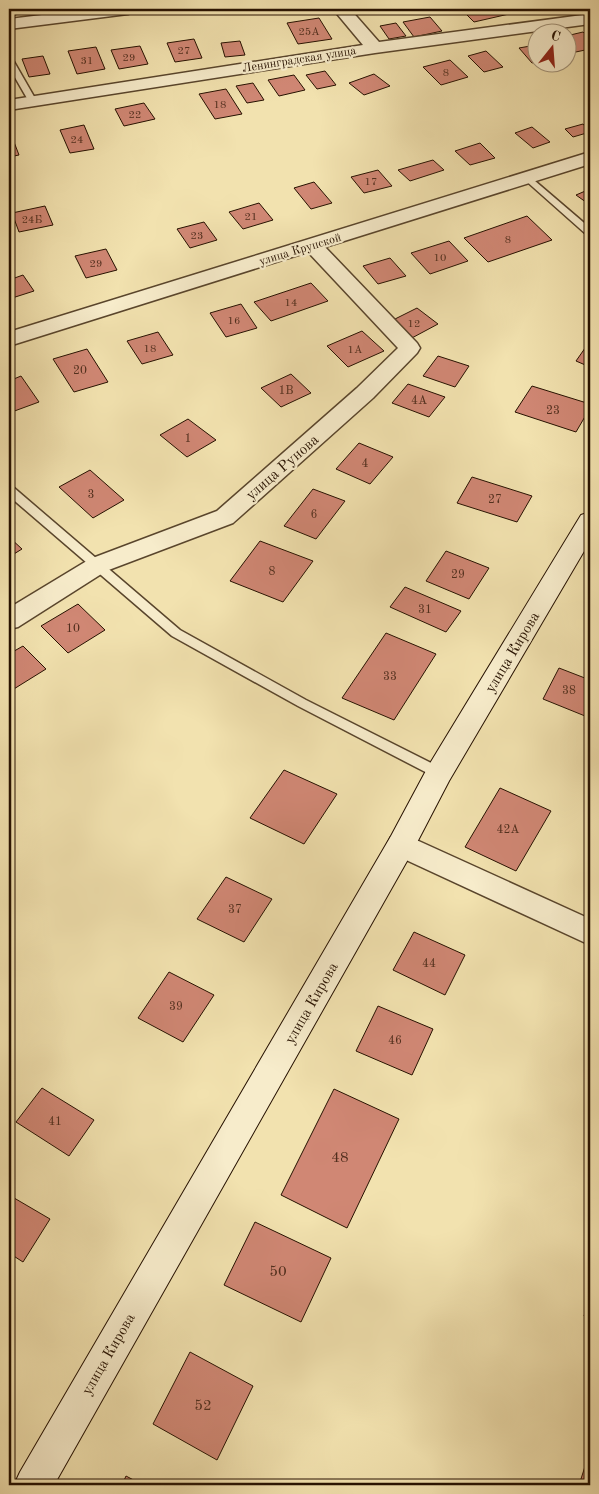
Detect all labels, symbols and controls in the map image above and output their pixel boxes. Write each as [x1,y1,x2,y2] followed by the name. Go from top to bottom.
[526,22,576,72] north arrow
[298,27,320,38] house number: 25А
[549,28,562,45] text: С
[241,45,357,75] street label: Ленинградская улица
[178,46,190,57] house number: 27
[123,53,135,64] house number: 29
[81,56,93,67] house number: 31
[443,68,449,79] house number: 8
[214,100,226,111] house number: 18
[129,110,141,121] house number: 22
[71,135,83,146] house number: 24
[365,177,377,188] house number: 17
[245,212,257,223] house number: 21
[22,215,42,226] house number: 24Б
[191,231,203,242] house number: 23
[258,232,343,268] street label: улица Крупской
[505,235,511,246] house number: 8
[434,253,446,264] house number: 10
[90,259,102,270] house number: 29
[285,298,297,309] house number: 14
[228,316,240,327] house number: 16
[408,319,420,330] house number: 12
[144,344,156,355] house number: 18
[348,345,363,356] house number: 1А
[73,365,87,377] house number: 20
[278,385,294,397] house number: 1В
[411,395,427,407] house number: 4А
[546,405,560,417] house number: 23
[244,432,323,504] street label: улица Рунова
[185,433,191,445] house number: 1
[362,458,369,470] house number: 4
[88,489,94,501] house number: 3
[488,494,502,506] house number: 27
[311,509,318,521] house number: 6
[269,566,276,578] house number: 8
[451,569,465,581] house number: 29
[418,604,432,616] house number: 31
[483,609,544,696] street label: улица Кирова
[66,623,80,635] house number: 10
[383,671,397,683] house number: 33
[562,685,576,697] house number: 38
[496,824,520,836] house number: 42А
[228,904,242,916] house number: 37
[422,958,436,970] house number: 44
[283,960,342,1047] street label: улица Кирова
[169,1001,183,1013] house number: 39
[388,1035,402,1047] house number: 46
[48,1116,62,1128] house number: 41
[331,1151,349,1166] house number: 48
[269,1265,287,1280] house number: 50
[80,1311,139,1398] street label: улица Кирова
[194,1399,212,1414] house number: 52

